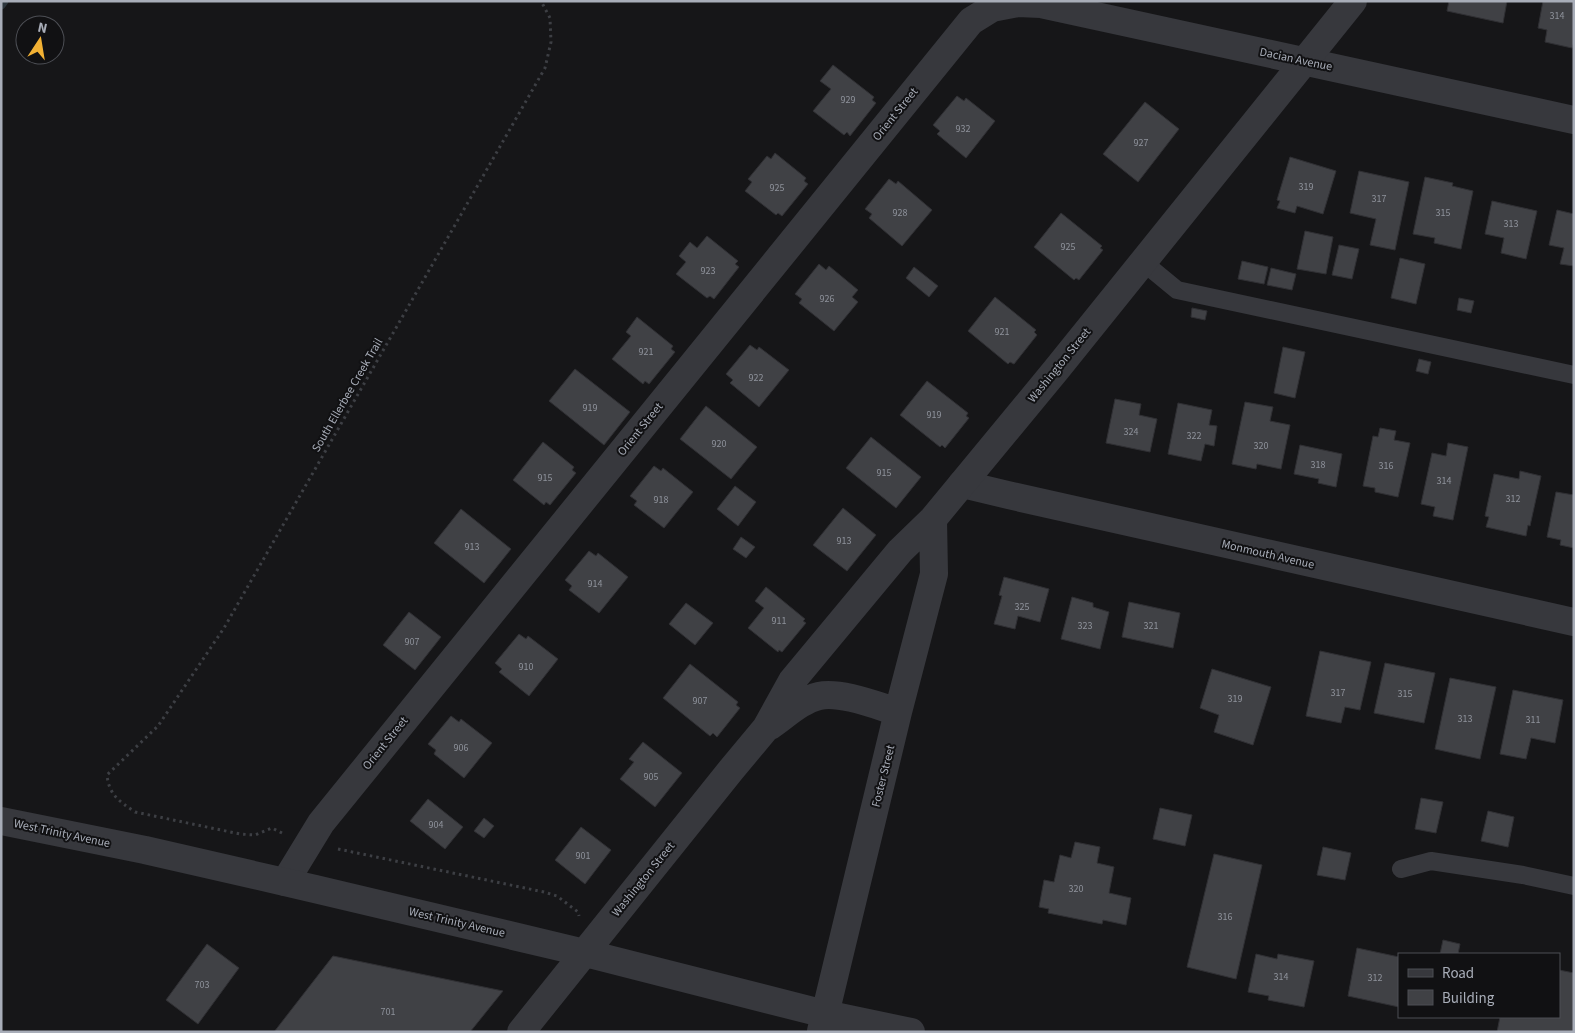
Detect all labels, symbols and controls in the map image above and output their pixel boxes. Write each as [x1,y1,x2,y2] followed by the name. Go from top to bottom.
[1550,9,1564,23] house number: 314
[15,15,65,65] north arrow
[36,18,49,39] text: N
[1258,43,1334,75] street label: Dacian Avenue
[869,84,922,145] street label: Orient Street
[841,93,855,107] house number: 929
[956,122,970,136] house number: 932
[1134,136,1148,150] house number: 927
[1299,180,1313,194] house number: 319
[770,181,784,195] house number: 925
[1372,192,1386,206] house number: 317
[893,206,907,220] house number: 928
[1436,206,1450,220] house number: 315
[1504,217,1518,231] house number: 313
[1061,240,1075,254] house number: 925
[701,264,715,278] house number: 923
[820,292,834,306] house number: 926
[1024,324,1095,406] street label: Washington Street
[995,325,1009,339] house number: 921
[308,335,387,455] street label: South Ellerbee Creek Trail
[639,345,653,359] house number: 921
[749,371,763,385] house number: 922
[614,399,667,460] street label: Orient Street
[583,401,597,415] house number: 919
[927,408,941,422] house number: 919
[1124,425,1138,439] house number: 324
[1187,429,1201,443] house number: 322
[712,437,726,451] house number: 920
[1254,439,1268,453] house number: 320
[1311,458,1325,472] house number: 318
[1379,459,1393,473] house number: 316
[877,466,891,480] house number: 915
[538,471,552,485] house number: 915
[1437,474,1451,488] house number: 314
[1506,492,1520,506] house number: 312
[654,493,668,507] house number: 918
[837,534,851,548] house number: 913
[1220,536,1316,573] street label: Monmouth Avenue
[465,540,479,554] house number: 913
[588,577,602,591] house number: 914
[1015,600,1029,614] house number: 325
[772,614,786,628] house number: 911
[1078,619,1092,633] house number: 323
[1144,619,1158,633] house number: 321
[405,635,419,649] house number: 907
[519,660,533,674] house number: 910
[1331,686,1345,700] house number: 317
[1398,687,1412,701] house number: 315
[1228,692,1242,706] house number: 319
[693,694,707,708] house number: 907
[1458,712,1472,726] house number: 313
[359,713,412,774] street label: Orient Street
[1526,713,1540,727] house number: 311
[454,741,468,755] house number: 906
[868,743,899,809] street label: Foster Street
[644,770,658,784] house number: 905
[12,815,112,852] street label: West Trinity Avenue
[429,818,443,832] house number: 904
[608,838,679,920] street label: Washington Street
[576,849,590,863] house number: 901
[1069,882,1083,896] house number: 320
[407,903,507,942] street label: West Trinity Avenue
[1218,910,1232,924] house number: 316
[1398,953,1560,1018] legend
[1442,963,1474,984] text: Road
[1274,970,1288,984] house number: 314
[1368,971,1382,985] house number: 312
[195,978,209,992] house number: 703
[1442,988,1495,1009] text: Building
[381,1005,395,1019] house number: 701

